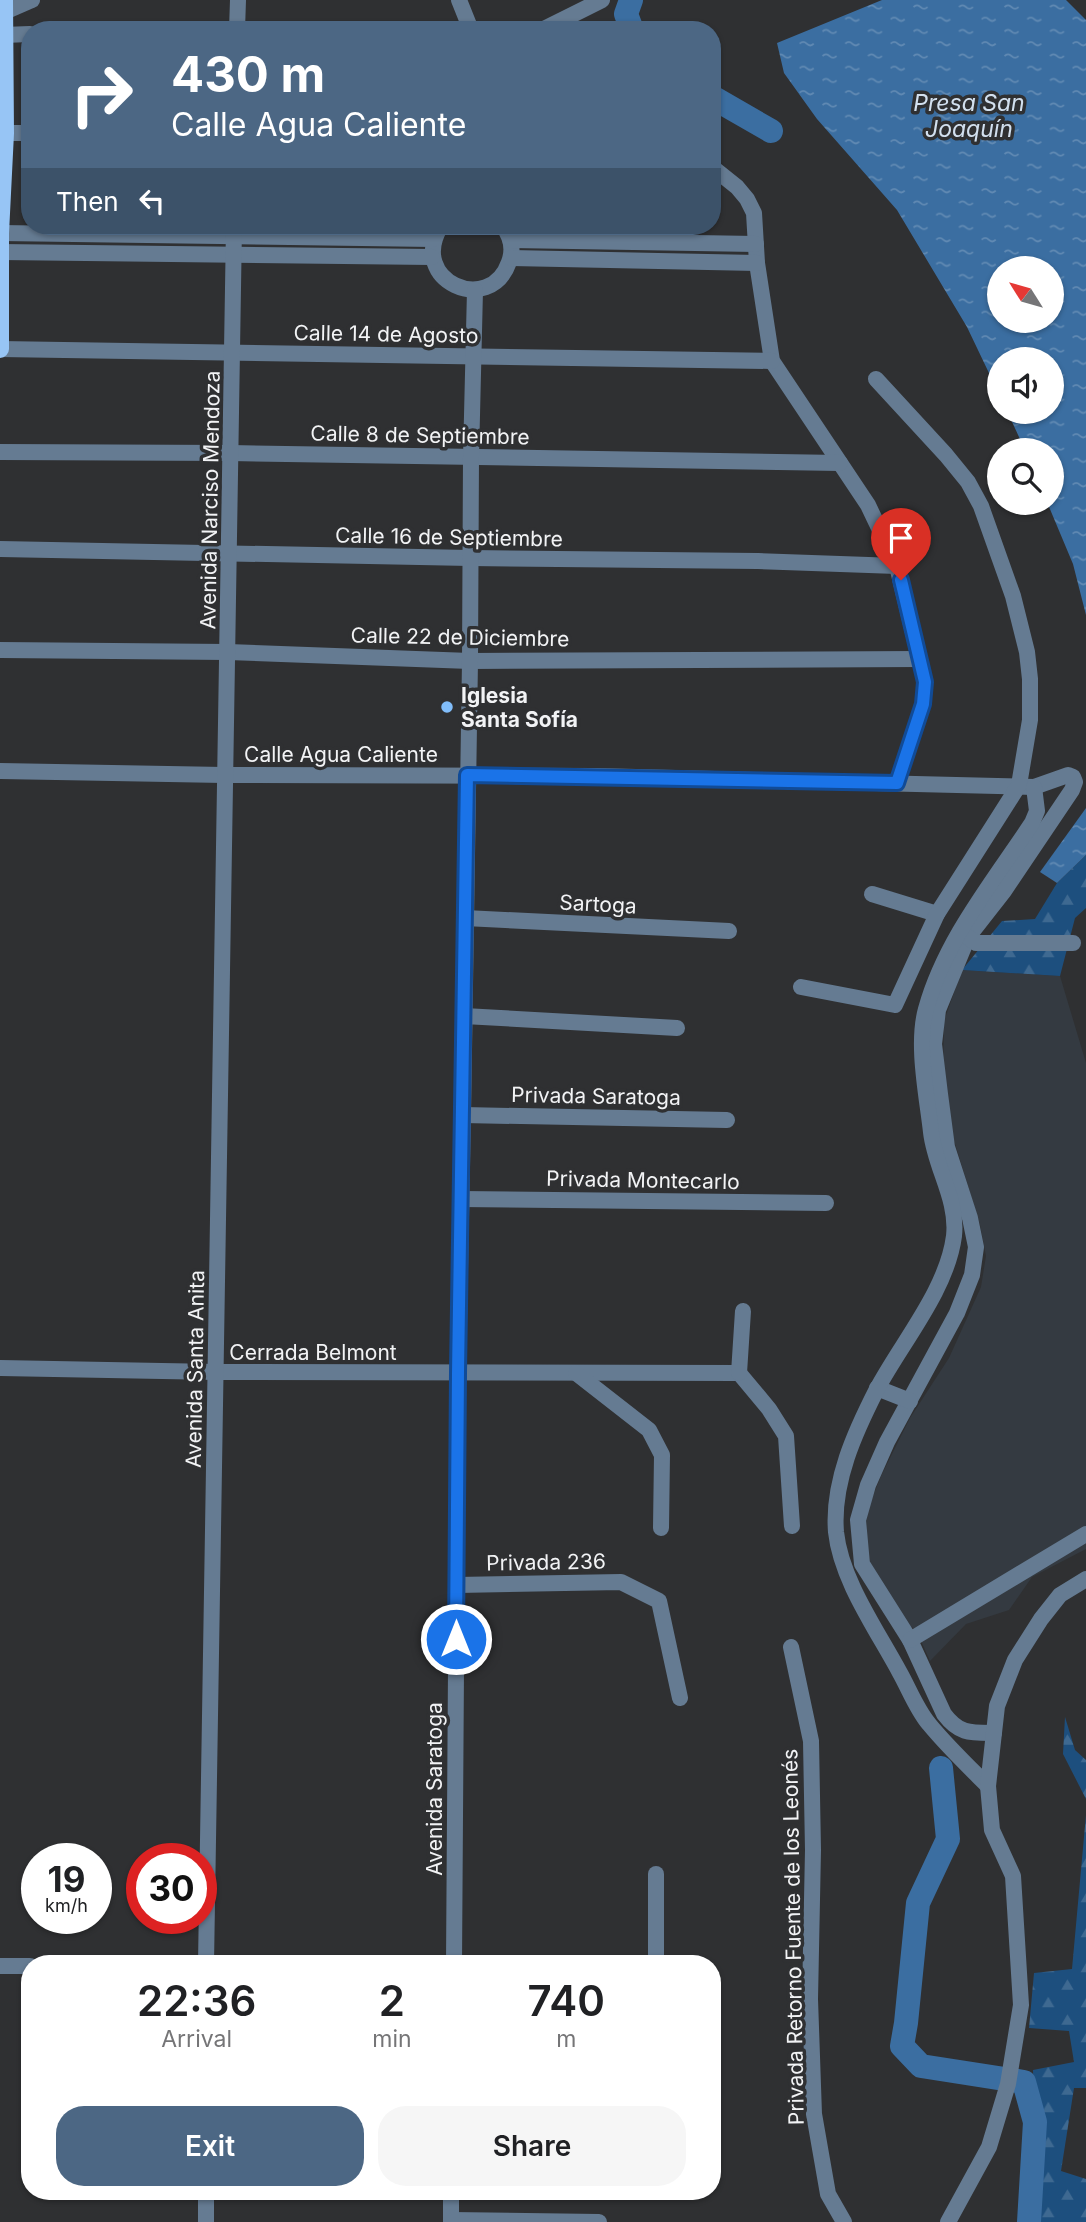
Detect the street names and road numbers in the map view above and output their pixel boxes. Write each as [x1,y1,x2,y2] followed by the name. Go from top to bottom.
[293,320,479,348] street label: Calle 14 de Agosto
[195,370,225,630] street label: Avenida Narciso Mendoza
[310,421,530,449] street label: Calle 8 de Septiembre
[335,523,563,551] street label: Calle 16 de Septiembre
[350,623,570,651] street label: Calle 22 de Diciembre
[244,742,438,767] street label: Calle Agua Caliente
[559,889,637,919] street label: Sartoga
[511,1082,681,1110] street label: Privada Saratoga
[546,1166,740,1194] street label: Privada Montecarlo
[181,1270,209,1468] street label: Avenida Santa Anita
[229,1340,397,1365] street label: Cerrada Belmont
[486,1548,606,1576] street label: Privada 236
[422,1702,447,1876] street label: Avenida Saratoga
[777,1749,809,2125] street label: Privada Retorno Fuente de los Leonés

